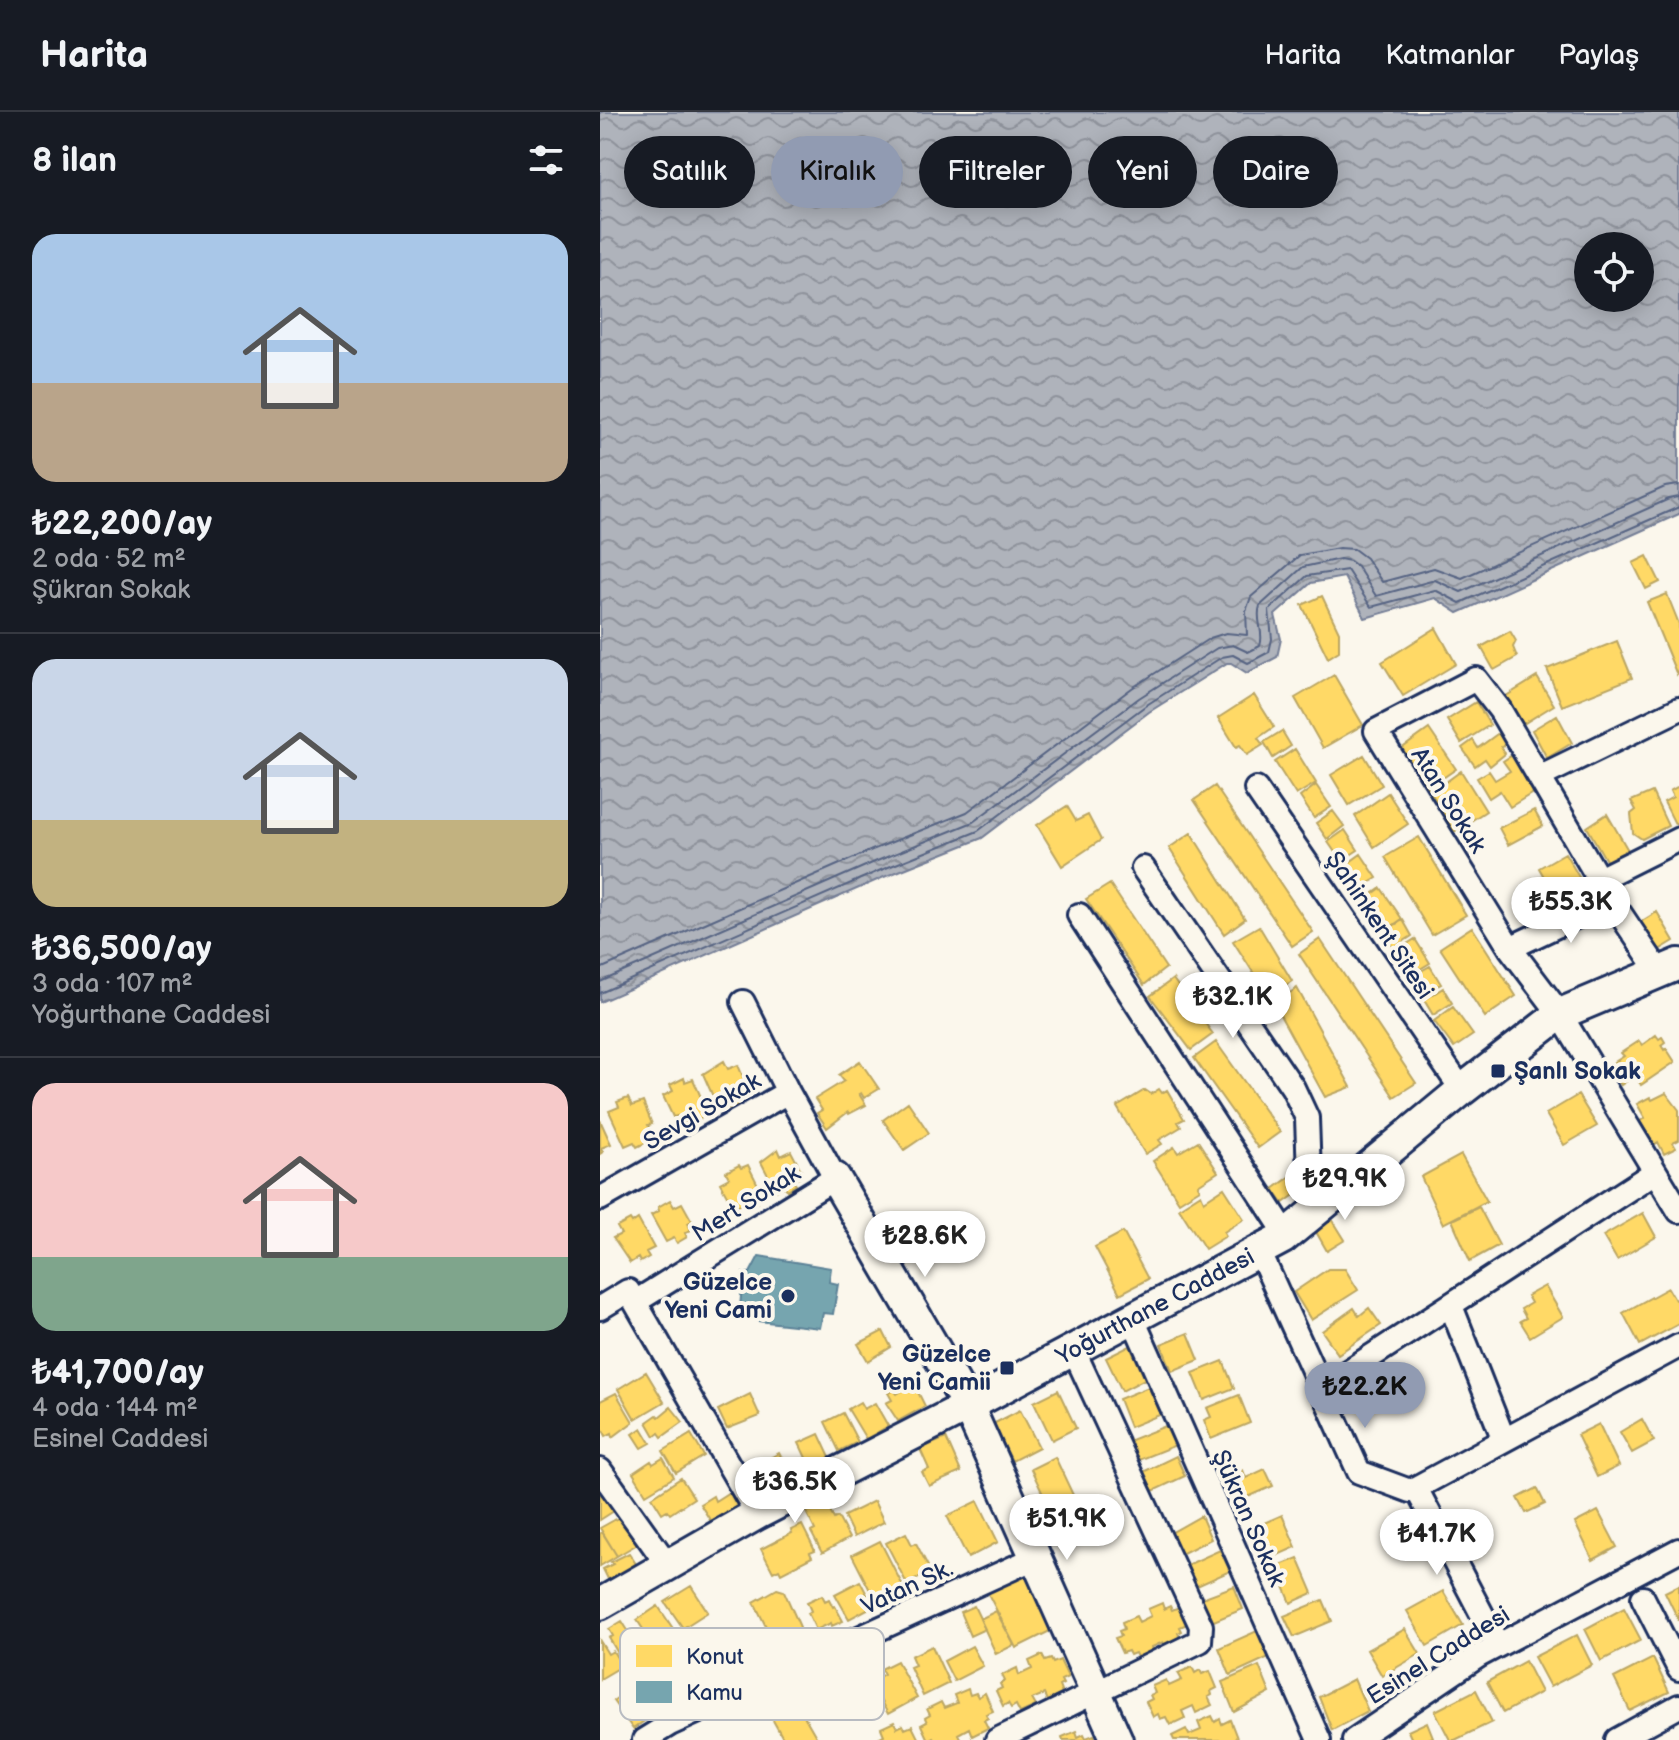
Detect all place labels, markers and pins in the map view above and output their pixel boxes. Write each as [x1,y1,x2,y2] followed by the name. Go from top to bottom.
[1506,877,1636,945] pin: ₺55.3K
[1168,972,1298,1040] pin: ₺32.1K
[1514,1057,1641,1086] place label: Şanlı Sokak
[1489,1062,1507,1080] marker: Şanlı Sokak
[1280,1154,1410,1222] pin: ₺29.9K
[860,1211,990,1279] pin: ₺28.6K
[665,1268,772,1325] place label: Güzelce Yeni Cami
[779,1287,797,1305] marker: Güzelce Yeni Cami
[878,1340,991,1397] place label: Güzelce Yeni Camii
[998,1359,1016,1377] marker: Güzelce Yeni Camii
[1300,1362,1430,1430] pin: ₺22.2K
[730,1457,860,1525] pin: ₺36.5K
[1002,1494,1132,1562] pin: ₺51.9K
[1372,1509,1502,1577] pin: ₺41.7K

